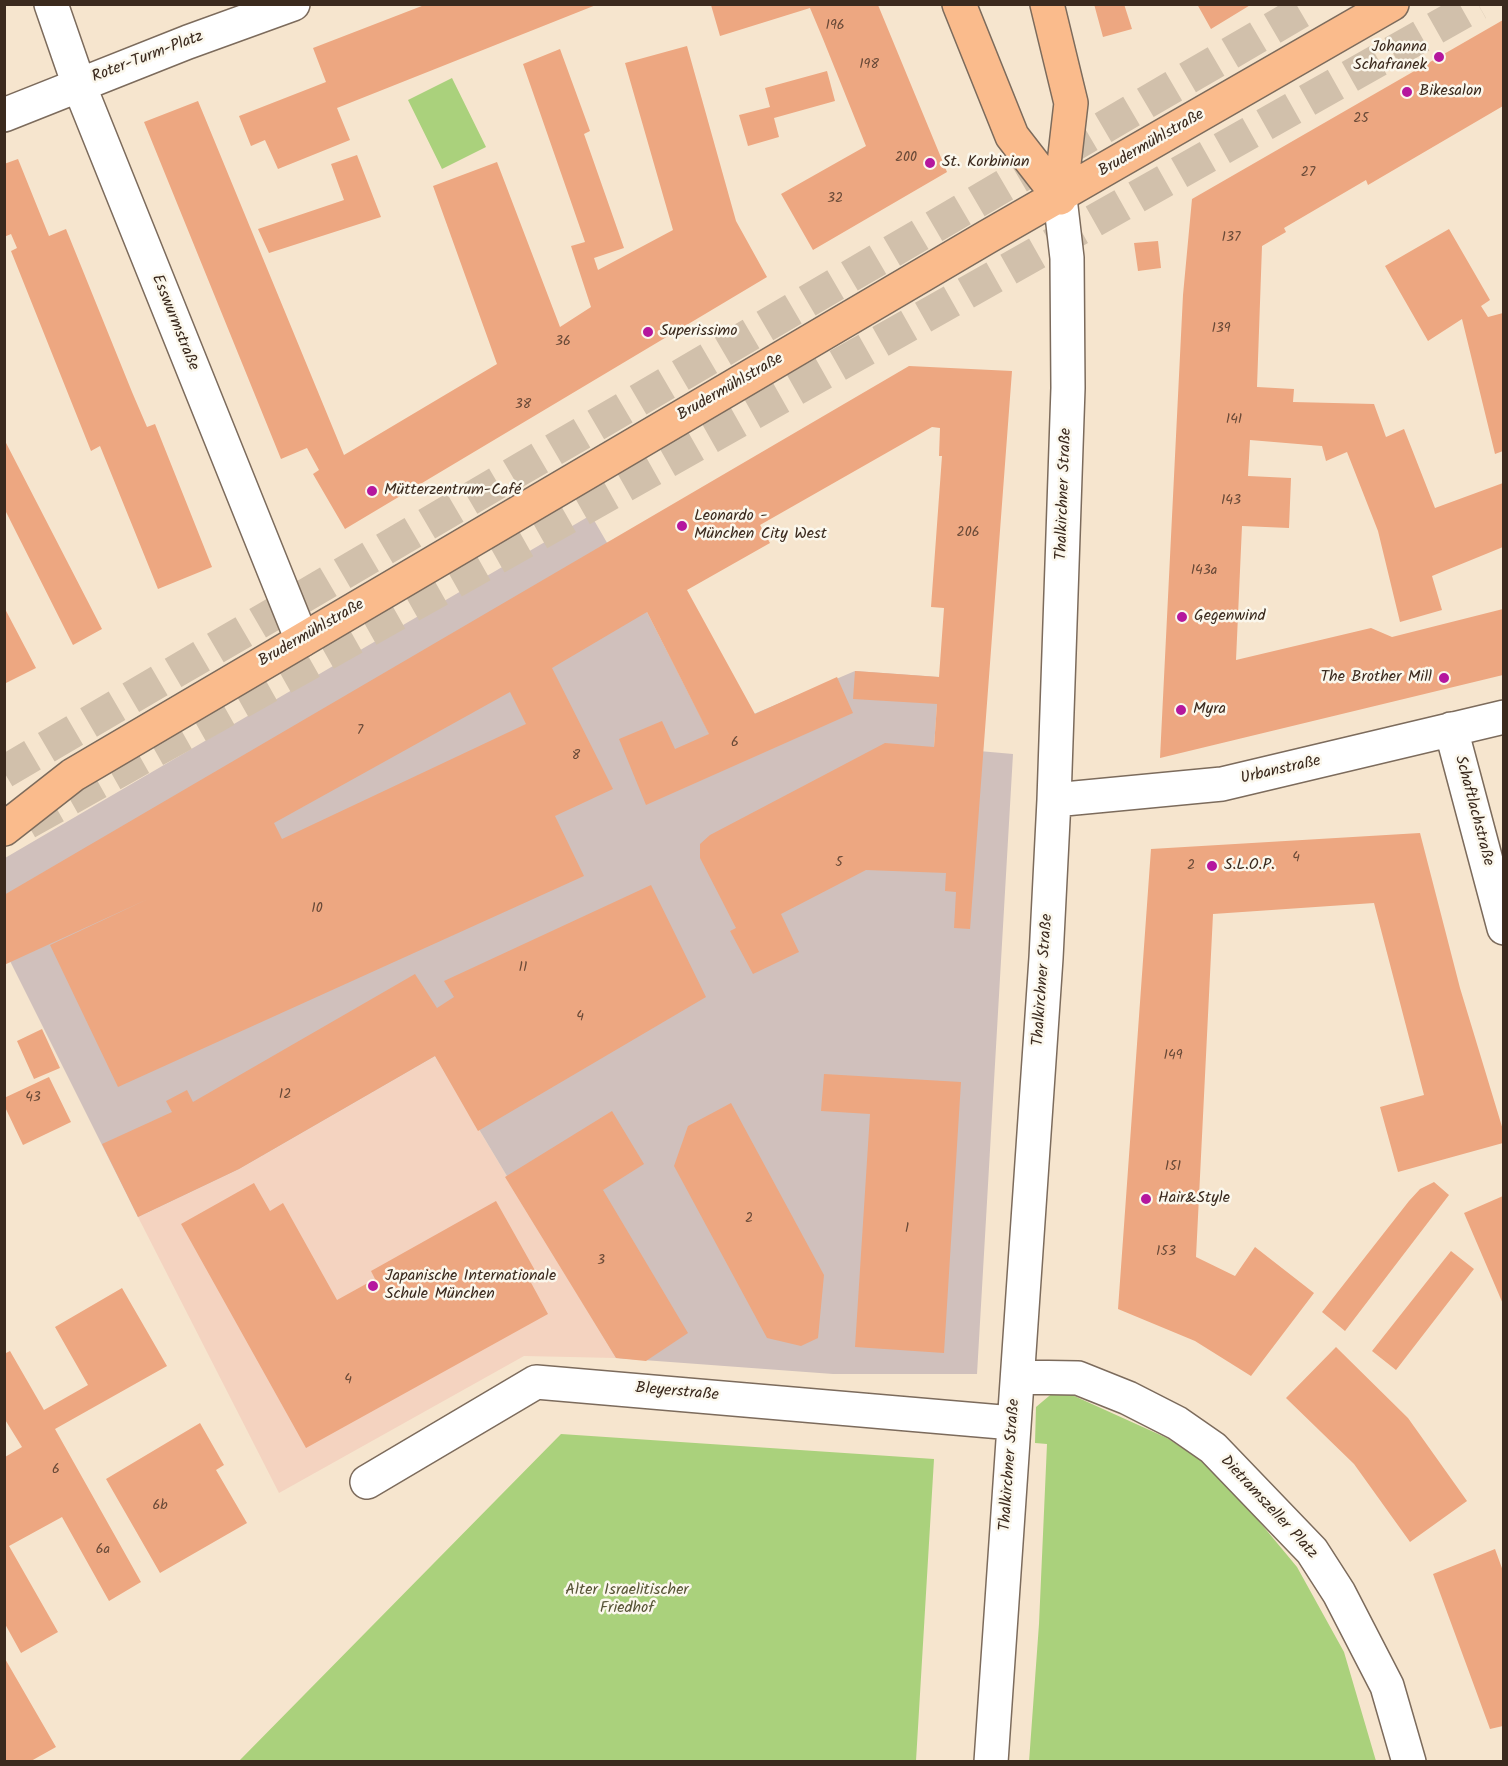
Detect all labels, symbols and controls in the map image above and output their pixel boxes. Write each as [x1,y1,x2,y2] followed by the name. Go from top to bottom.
[825,19,845,35] house number: 196
[90,28,206,88] street label: Roter-Turm-Platz
[1353,38,1427,76] place label: Johanna Schafranek
[1432,50,1446,64] marker: Johanna Schafranek
[859,58,879,74] house number: 198
[1419,82,1482,102] place label: Bikesalon
[1400,85,1414,99] marker: Bikesalon
[1096,106,1208,182] street label: Brudermühlstraße
[1353,112,1369,128] house number: 25
[895,151,917,167] house number: 200
[942,153,1029,173] place label: St. Korbinian
[923,156,937,170] marker: St. Korbinian
[1301,166,1315,182] house number: 27
[827,192,843,208] house number: 32
[1222,231,1240,247] house number: 137
[146,272,202,374] street label: Esswurmstraße
[660,322,738,342] place label: Superissimo
[1211,322,1231,338] house number: 139
[641,325,655,339] marker: Superissimo
[555,335,571,351] house number: 36
[675,350,787,426] street label: Brudermühlstraße
[515,398,531,414] house number: 38
[1226,413,1242,429] house number: 141
[1053,428,1077,560] street label: Thalkirchner Straße
[384,481,521,501] place label: Mütterzentrum-Café
[365,484,379,498] marker: Mütterzentrum-Café
[1221,494,1241,510] house number: 143
[694,507,827,545] place label: Leonardo - München City West
[675,519,689,533] marker: Leonardo - München City West
[957,526,979,542] house number: 206
[1191,564,1217,580] house number: 143a
[256,596,368,672] street label: Brudermühlstraße
[1194,607,1265,627] place label: Gegenwind
[1175,610,1189,624] marker: Gegenwind
[1321,668,1432,688] place label: The Brother Mill
[1437,671,1451,685] marker: The Brother Mill
[1193,700,1226,720] place label: Myra
[1174,703,1188,717] marker: Myra
[357,724,363,740] house number: 7
[731,736,739,752] house number: 6
[572,749,580,765] house number: 8
[1239,752,1323,790] street label: Urbanstraße
[1449,754,1497,868] street label: Schaftlachstraße
[1292,851,1300,867] house number: 4
[835,856,843,872] house number: 5
[1224,856,1275,876] place label: S.L.O.P.
[1187,859,1195,875] house number: 2
[1205,859,1219,873] marker: S.L.O.P.
[311,902,323,918] house number: 10
[1030,913,1058,1047] street label: Thalkirchner Straße
[519,961,527,977] house number: 11
[576,1010,584,1026] house number: 4
[1164,1049,1182,1065] house number: 149
[279,1088,291,1104] house number: 12
[25,1091,41,1107] house number: 43
[1165,1160,1181,1176] house number: 151
[1158,1189,1230,1209] place label: Hair&Style
[1139,1192,1153,1206] marker: Hair&Style
[745,1212,753,1228] house number: 2
[905,1222,909,1238] house number: 1
[1156,1245,1176,1261] house number: 153
[597,1254,605,1270] house number: 3
[385,1267,556,1305] place label: Japanische Internationale Schule München
[366,1279,380,1293] marker: Japanische Internationale Schule München
[344,1373,352,1389] house number: 4
[634,1380,720,1406] street label: Bleyerstraße
[997,1398,1025,1532] street label: Thalkirchner Straße
[1215,1452,1321,1564] street label: Dietramszeller Platz
[52,1463,60,1479] house number: 6
[152,1499,168,1515] house number: 6b
[96,1543,110,1559] house number: 6a
[565,1581,689,1619] park label: Alter Israelitischer Friedhof

